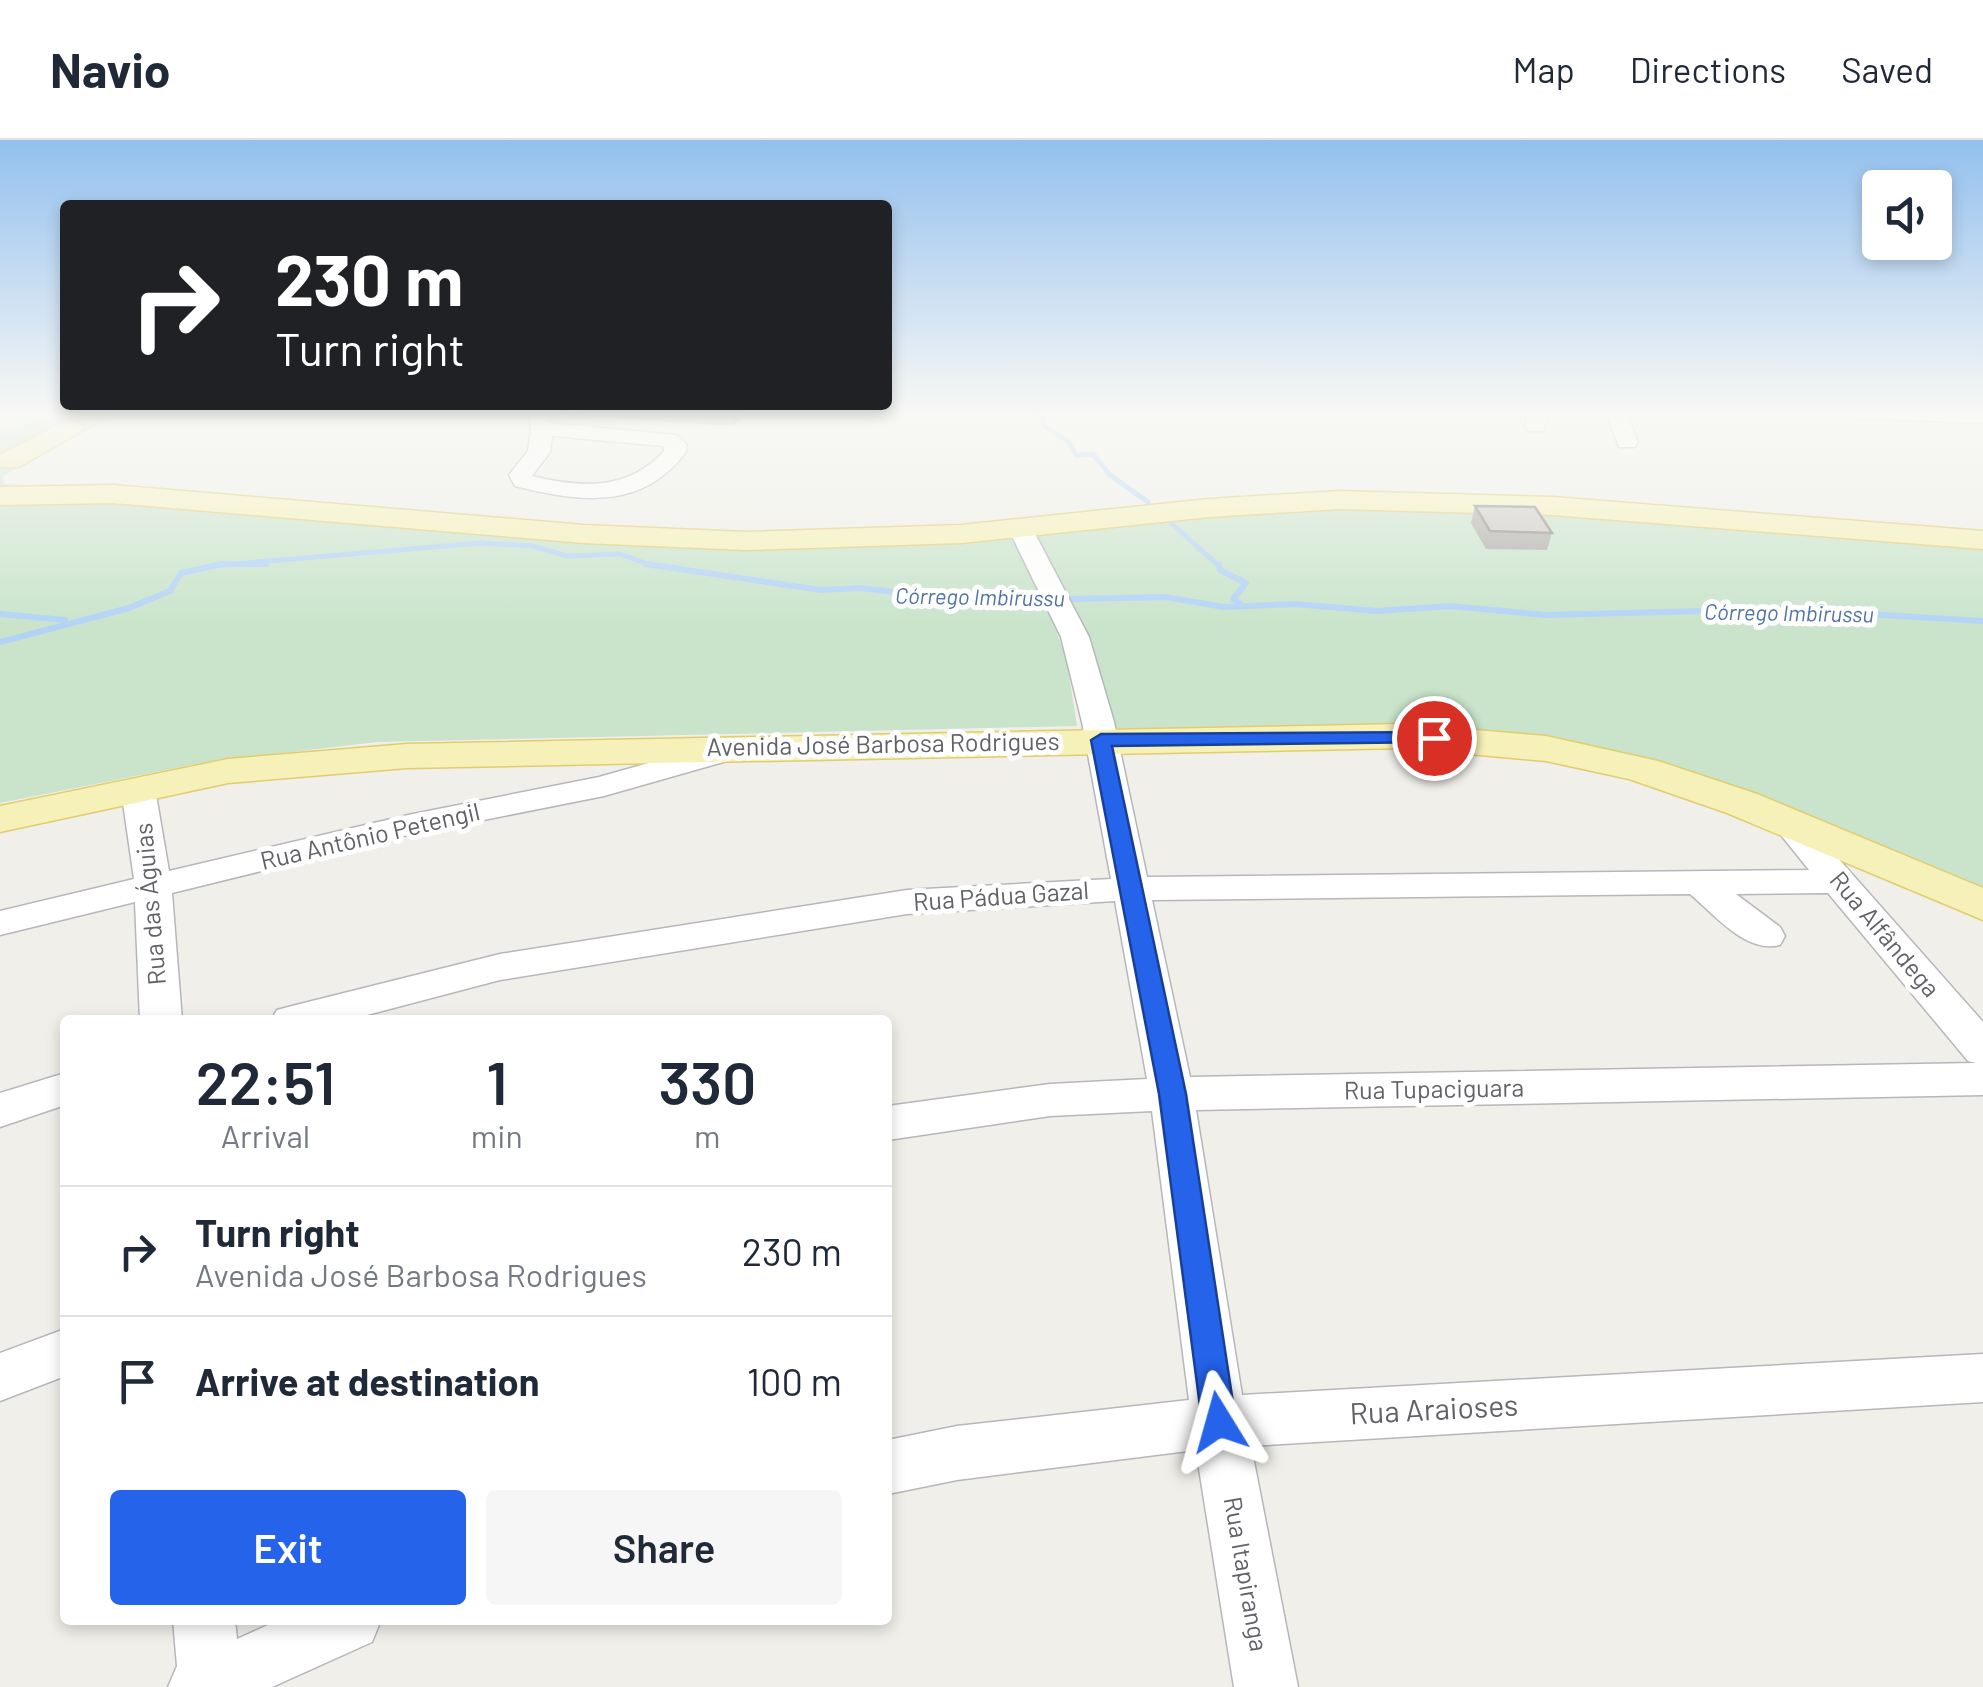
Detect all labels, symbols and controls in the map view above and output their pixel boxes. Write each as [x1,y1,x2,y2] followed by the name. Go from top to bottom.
[50,40,171,98] text: Navio
[1513,48,1575,90] text: Map
[1630,48,1786,90] text: Directions
[1841,48,1933,90] text: Saved
[1862,170,1952,260] map controls
[1862,170,1952,260] button: sound
[275,236,463,320] text: 230 m
[110,240,240,370] icon: right
[275,321,465,375] text: Turn right
[895,582,1065,610] water label: Córrego Imbirussu
[1704,598,1874,626] water label: Córrego Imbirussu
[1392,696,1477,781] pin
[1407,711,1462,766] icon: arrive
[706,725,1060,761] street label: Avenida José Barbosa Rodrigues
[257,795,482,875] street label: Rua Antônio Petengil
[127,822,171,986] street label: Rua das Águias
[1824,864,1947,1002] street label: Rua Alfândega
[912,874,1090,916] street label: Rua Pádua Gazal
[196,1045,335,1117] text: 22:51
[486,1045,507,1117] text: 1
[658,1045,756,1117] text: 330
[1344,1071,1524,1105] street label: Rua Tupaciguara
[221,1116,310,1154] text: Arrival
[471,1116,523,1154] text: min
[694,1116,721,1154] text: m
[195,1209,360,1255] text: Turn right
[110,1224,165,1279] icon: right
[742,1228,842,1274] text: 230 m
[195,1255,647,1293] text: Avenida José Barbosa Rodrigues
[110,1354,165,1409] icon: arrive
[195,1358,540,1404] text: Arrive at destination
[747,1358,842,1404] text: 100 m
[1167,1370,1271,1474] position arrow
[1349,1386,1519,1430] street label: Rua Araioses
[110,1490,466,1605] button: Exit
[486,1490,842,1605] button: Share
[1219,1494,1275,1653] street label: Rua Itapiranga

